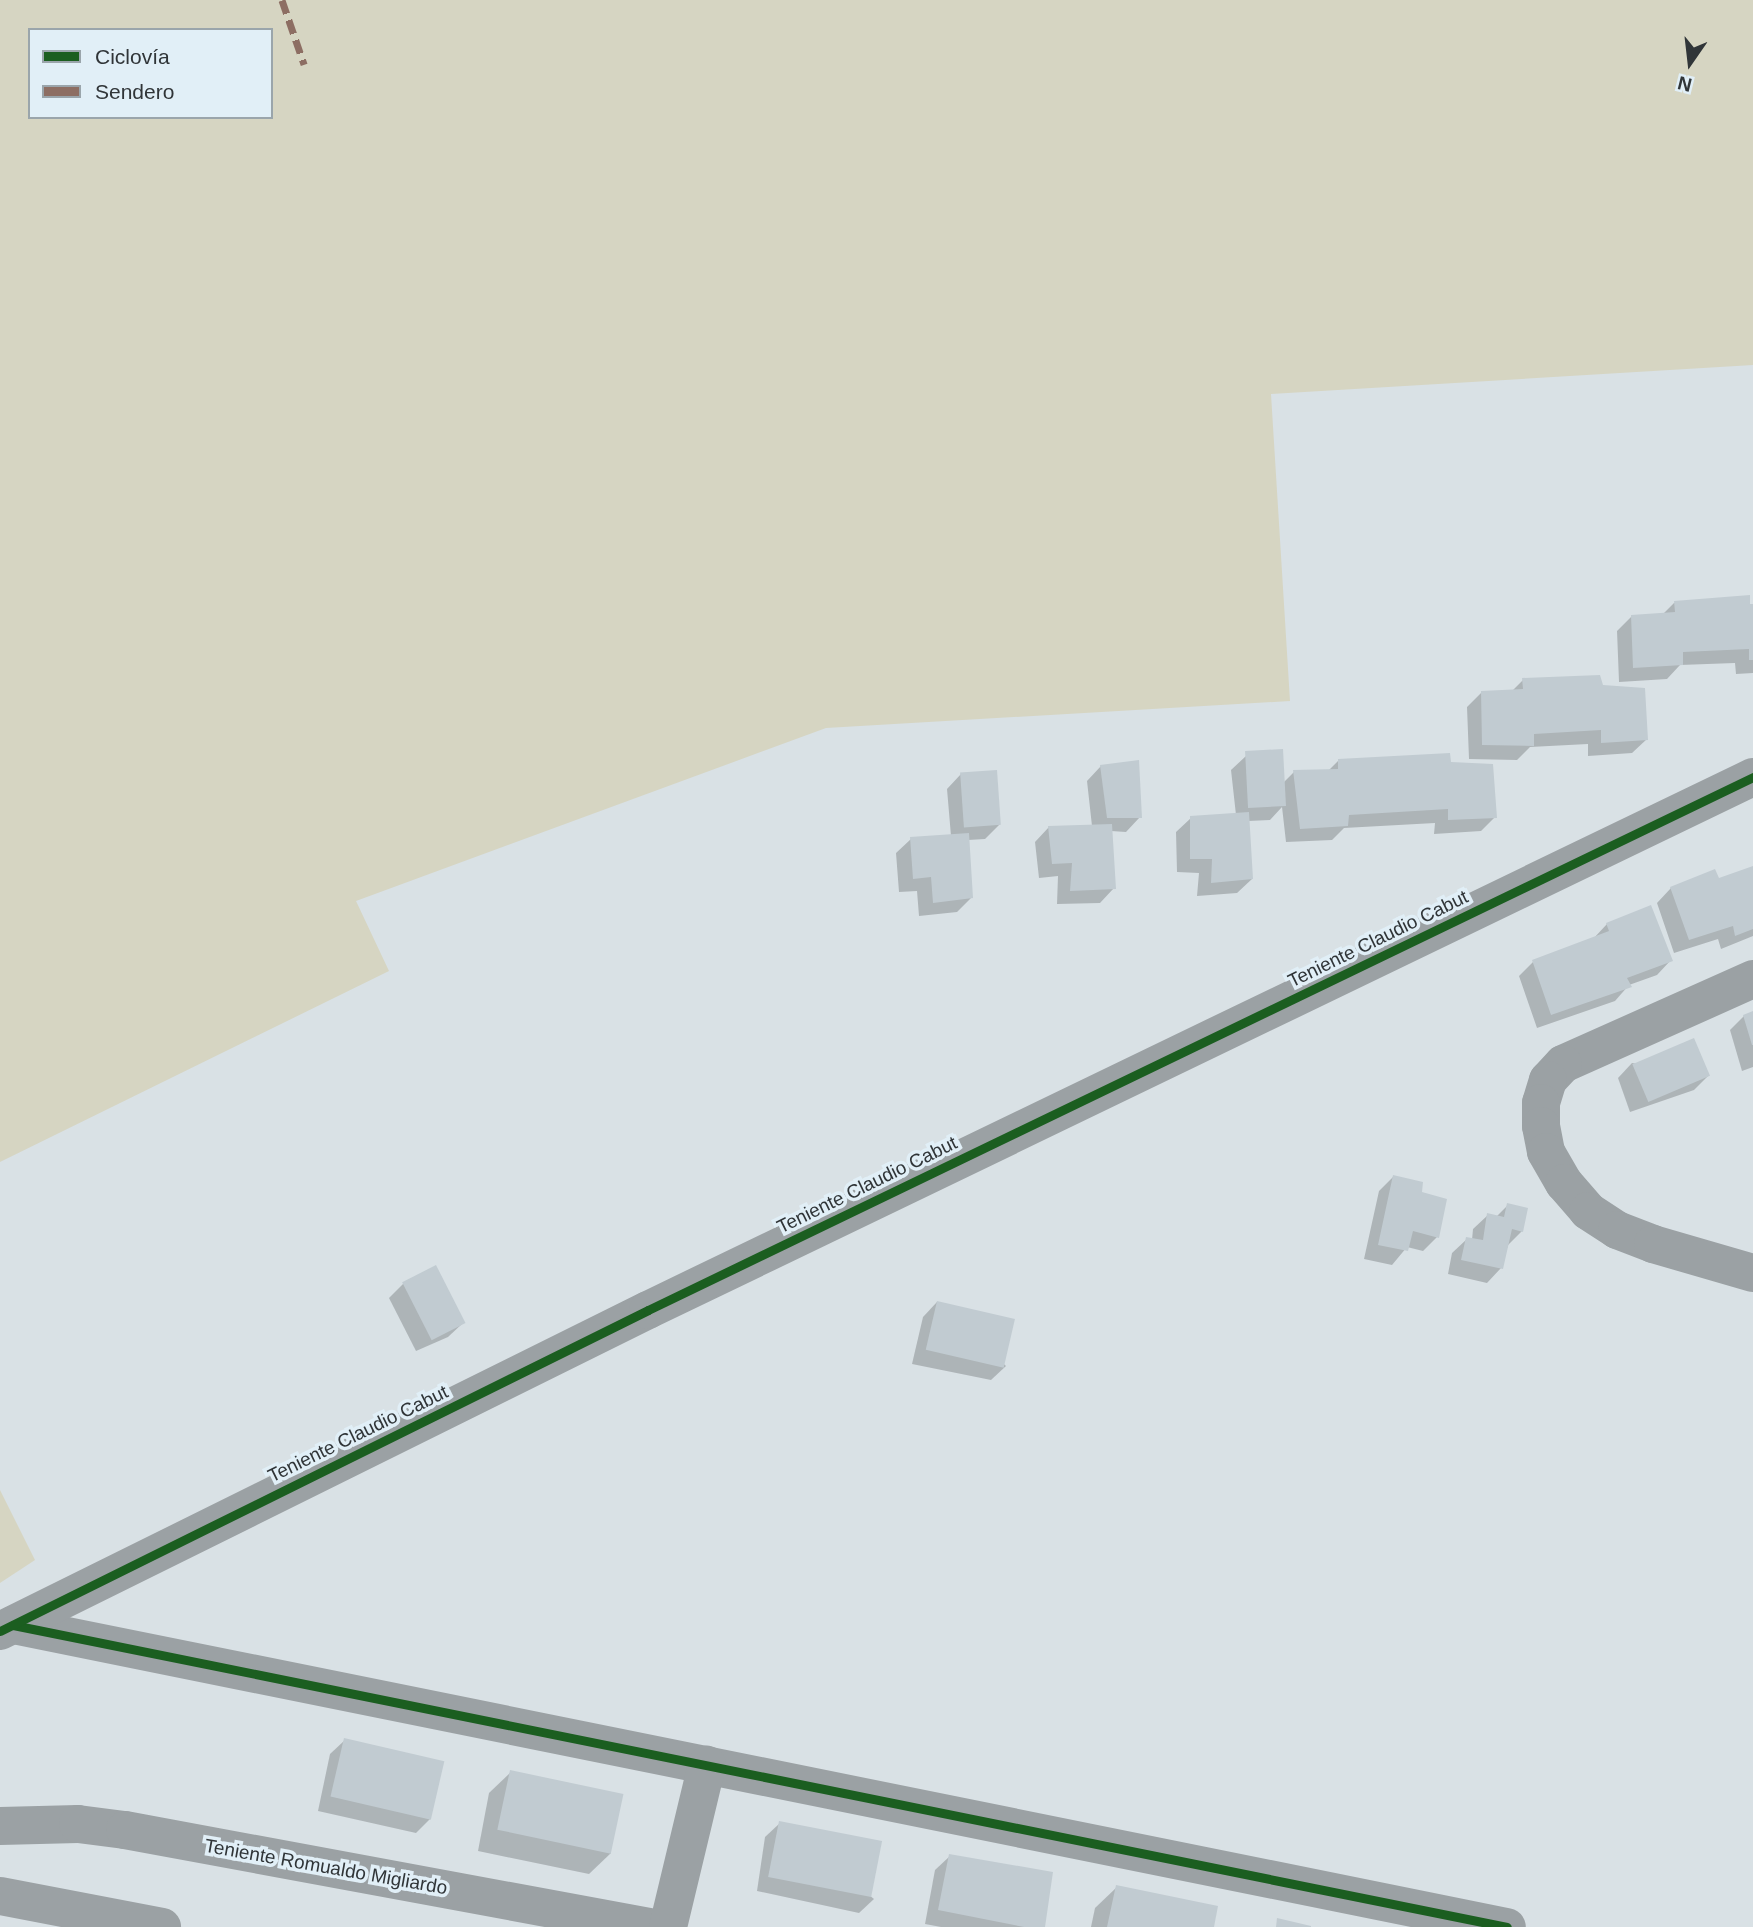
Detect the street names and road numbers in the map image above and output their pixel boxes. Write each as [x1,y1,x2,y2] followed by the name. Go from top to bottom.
[1284,885,1472,993] street label: Teniente Claudio Cabut
[773,1131,961,1239] street label: Teniente Claudio Cabut
[264,1380,452,1488] street label: Teniente Claudio Cabut
[203,1834,449,1900] street label: Teniente Romualdo Migliardo

